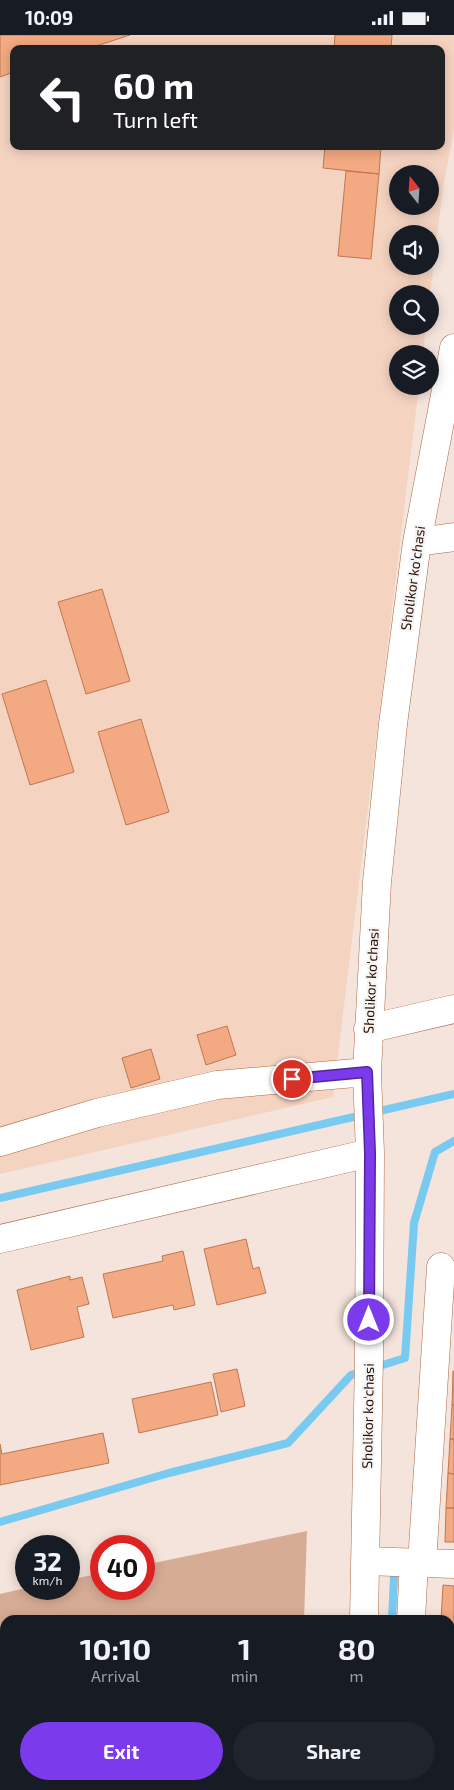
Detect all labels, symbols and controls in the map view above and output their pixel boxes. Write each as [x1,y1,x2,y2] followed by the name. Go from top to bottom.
[25,6,73,29] text: 10:09
[113,64,194,106] text: 60 m
[30,65,95,130] icon: left
[113,106,198,132] text: Turn left
[389,165,439,215] north arrow
[389,165,439,395] map controls
[389,225,439,275] button: sound
[389,285,439,335] button: search
[389,345,439,395] button: layers
[397,525,428,631] street label: Sholikor ko'chasi
[359,928,382,1034] street label: Sholikor ko'chasi
[271,1058,313,1100] pin
[278,1065,306,1093] icon: arrive
[342,1293,394,1345] position arrow
[358,1363,377,1469] street label: Sholikor ko'chasi
[90,1535,155,1600] speed limit sign: 40
[33,1546,62,1576] text: 32
[33,1573,62,1587] text: km/h
[80,1630,151,1666] text: 10:10
[238,1630,251,1666] text: 1
[338,1630,375,1666] text: 80
[91,1666,140,1685] text: Arrival
[231,1666,258,1685] text: min
[350,1666,364,1685] text: m
[20,1722,223,1780] button: Exit
[233,1722,435,1780] button: Share

